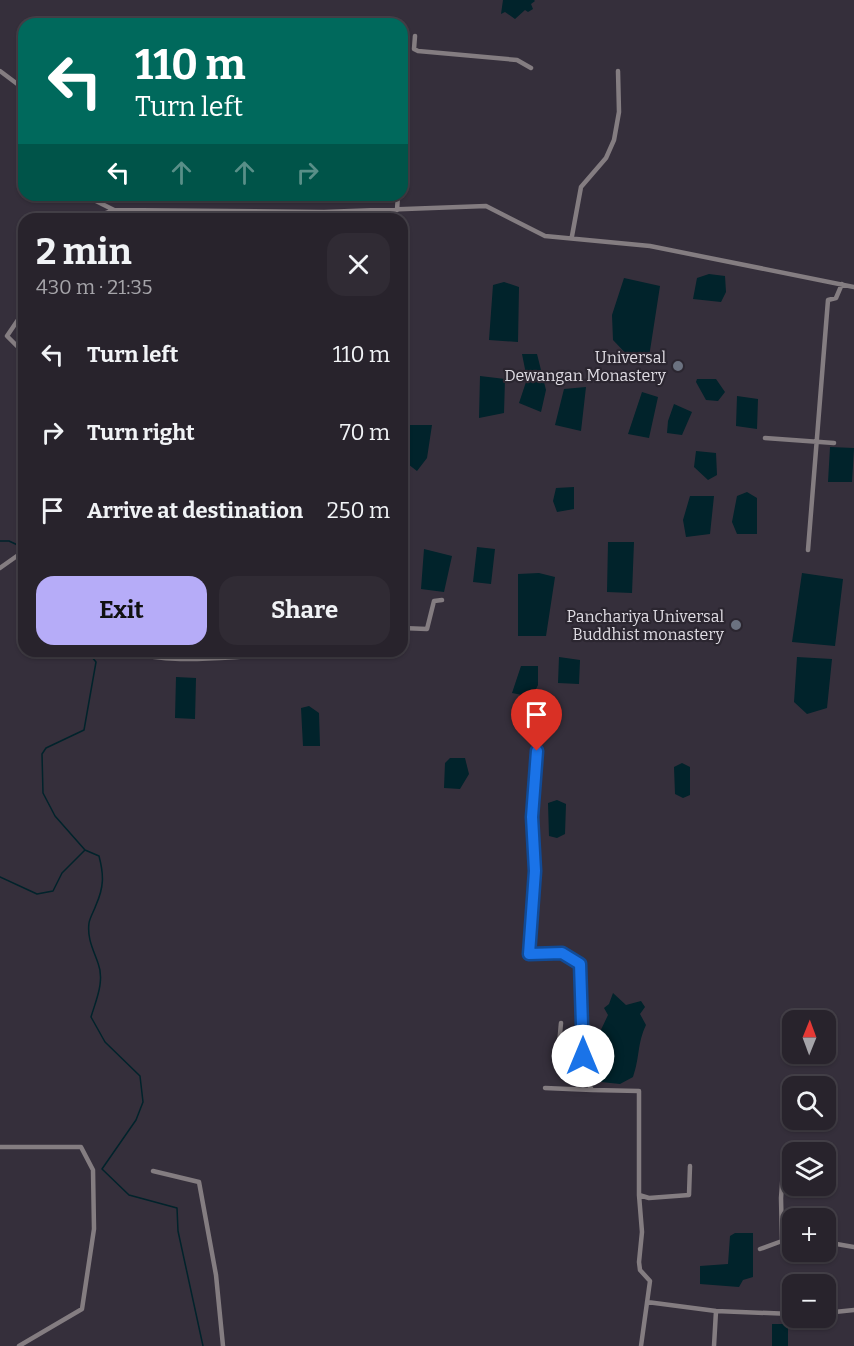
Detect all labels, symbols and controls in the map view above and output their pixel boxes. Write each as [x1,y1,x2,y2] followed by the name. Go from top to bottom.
[135,40,246,90] text: 110 m
[36,42,114,120] icon: left
[135,91,243,123] text: Turn left
[102,156,135,189] icon: left
[165,156,198,189] icon: ahead
[228,156,261,189] icon: ahead
[291,156,324,189] icon: right
[36,230,132,274] text: 2 min
[327,233,390,296] button: close
[36,275,153,299] text: 430 m · 21:35
[36,338,69,371] icon: left
[87,341,179,368] text: Turn left
[333,341,390,368] text: 110 m
[504,348,667,385] place label: Universal Dewangan Monastery
[671,359,685,373] marker: Universal Dewangan Monastery
[36,416,69,449] icon: right
[87,419,195,446] text: Turn right
[340,419,390,446] text: 70 m
[36,494,69,527] icon: arrive
[87,497,303,524] text: Arrive at destination
[327,497,390,524] text: 250 m
[36,576,207,645] button: Exit
[219,576,390,645] button: Share
[567,607,725,644] place label: Panchariya Universal Buddhist monastery
[729,618,743,632] marker: Panchariya Universal Buddhist monastery
[511,689,562,751] pin
[520,698,553,731] icon: arrive
[782,1010,836,1064] north arrow
[782,1010,836,1328] map controls
[551,1024,615,1088] position arrow
[782,1076,836,1130] button: search
[782,1142,836,1196] button: layers
[782,1208,836,1262] button: +
[782,1274,836,1328] button: −

